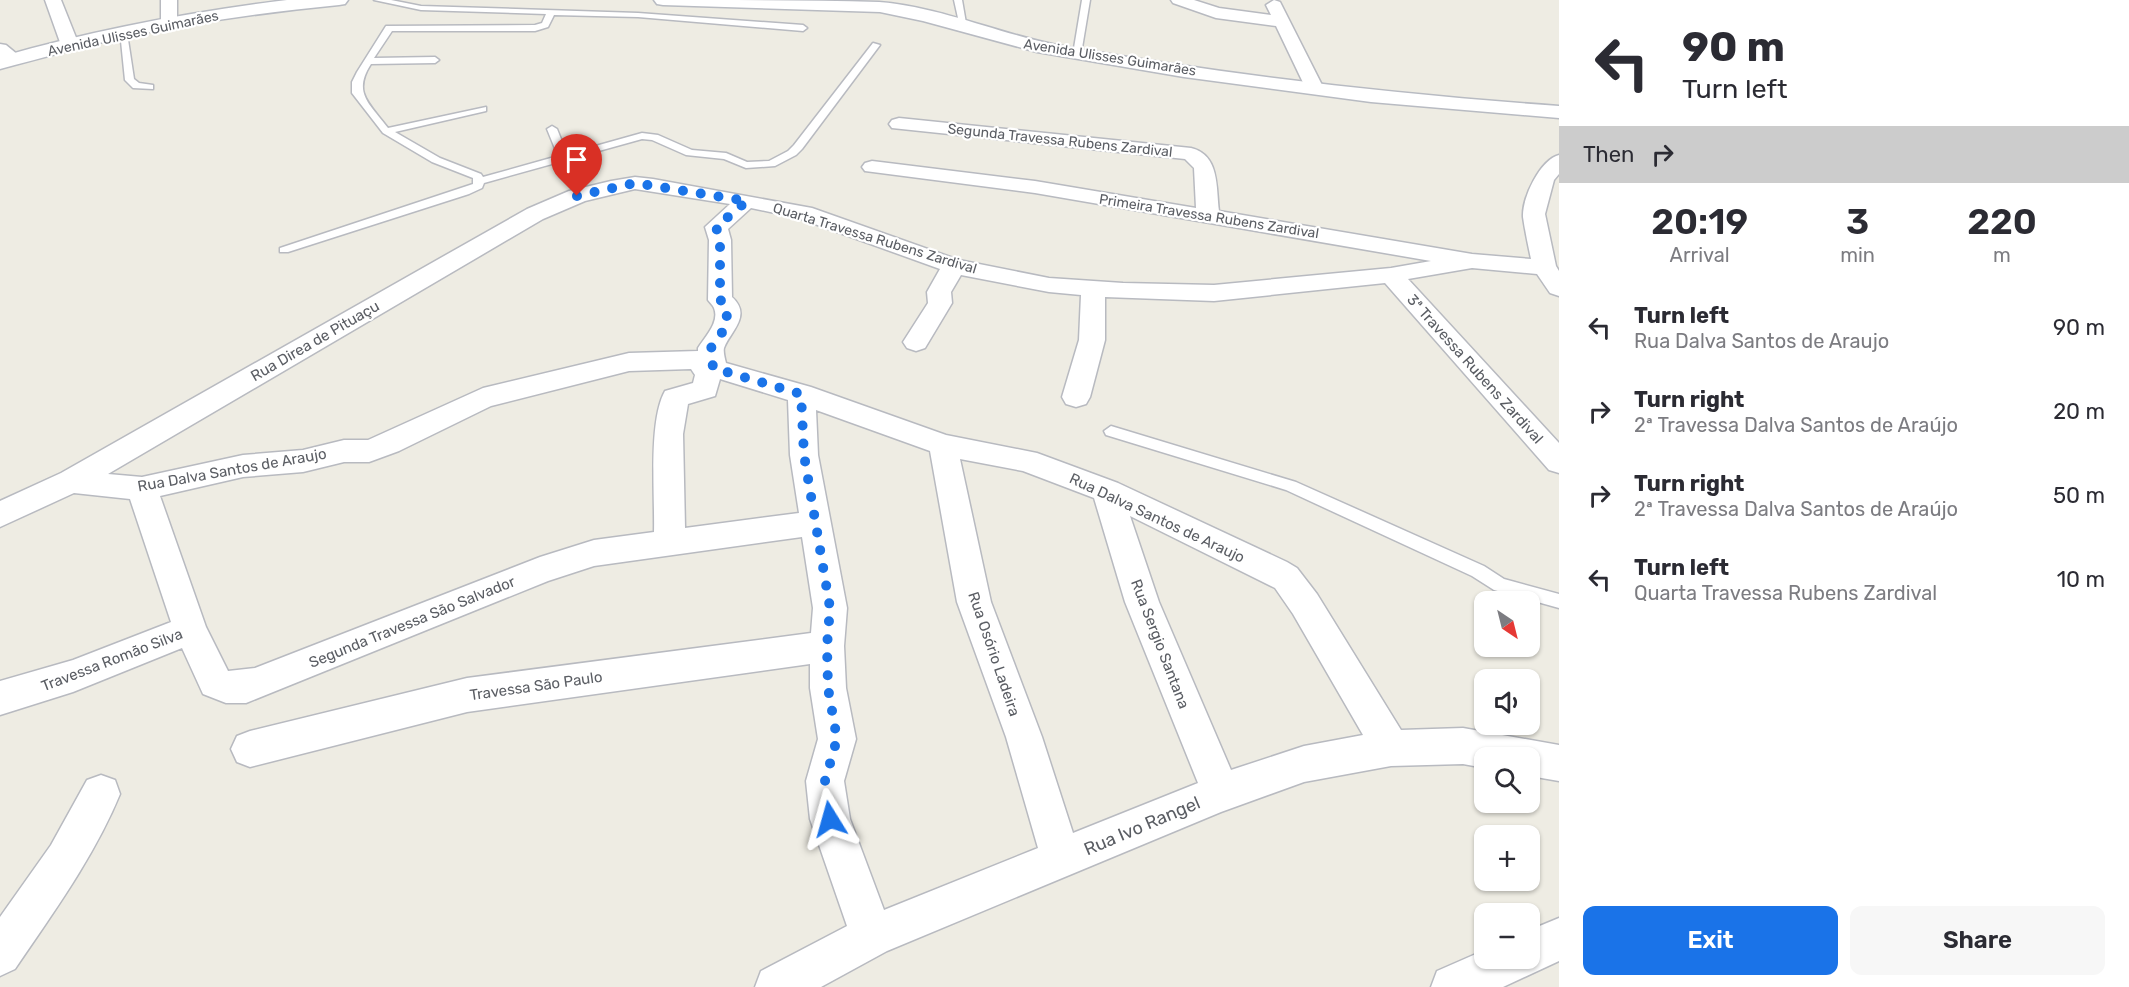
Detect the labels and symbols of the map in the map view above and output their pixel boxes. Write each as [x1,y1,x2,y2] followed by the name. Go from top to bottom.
[46,7,220,60] street label: Avenida Ulisses Guimarães
[1022,35,1197,80] street label: Avenida Ulisses Guimarães
[947,120,1173,161] street label: Segunda Travessa Rubens Zardival
[551,134,602,196] pin
[1098,191,1320,242] street label: Primeira Travessa Rubens Zardival
[771,199,979,278] street label: Quarta Travessa Rubens Zardival
[1403,291,1547,447] street label: 3ª Travessa Rubens Zardival
[248,297,382,385] street label: Rua Direa de Pituaçu
[136,445,328,495] street label: Rua Dalva Santos de Araujo
[1066,469,1248,567] street label: Rua Dalva Santos de Araujo
[306,572,518,672] street label: Segunda Travessa São Salvador
[1127,577,1193,711] street label: Rua Sergio Santana
[964,589,1024,719] street label: Rua Osório Ladeira
[1474,591,1540,657] north arrow
[39,625,185,695] street label: Travessa Romão Silva
[468,668,604,704] street label: Travessa São Paulo
[798,787,862,851] position arrow
[1081,792,1203,860] street label: Rua Ivo Rangel

